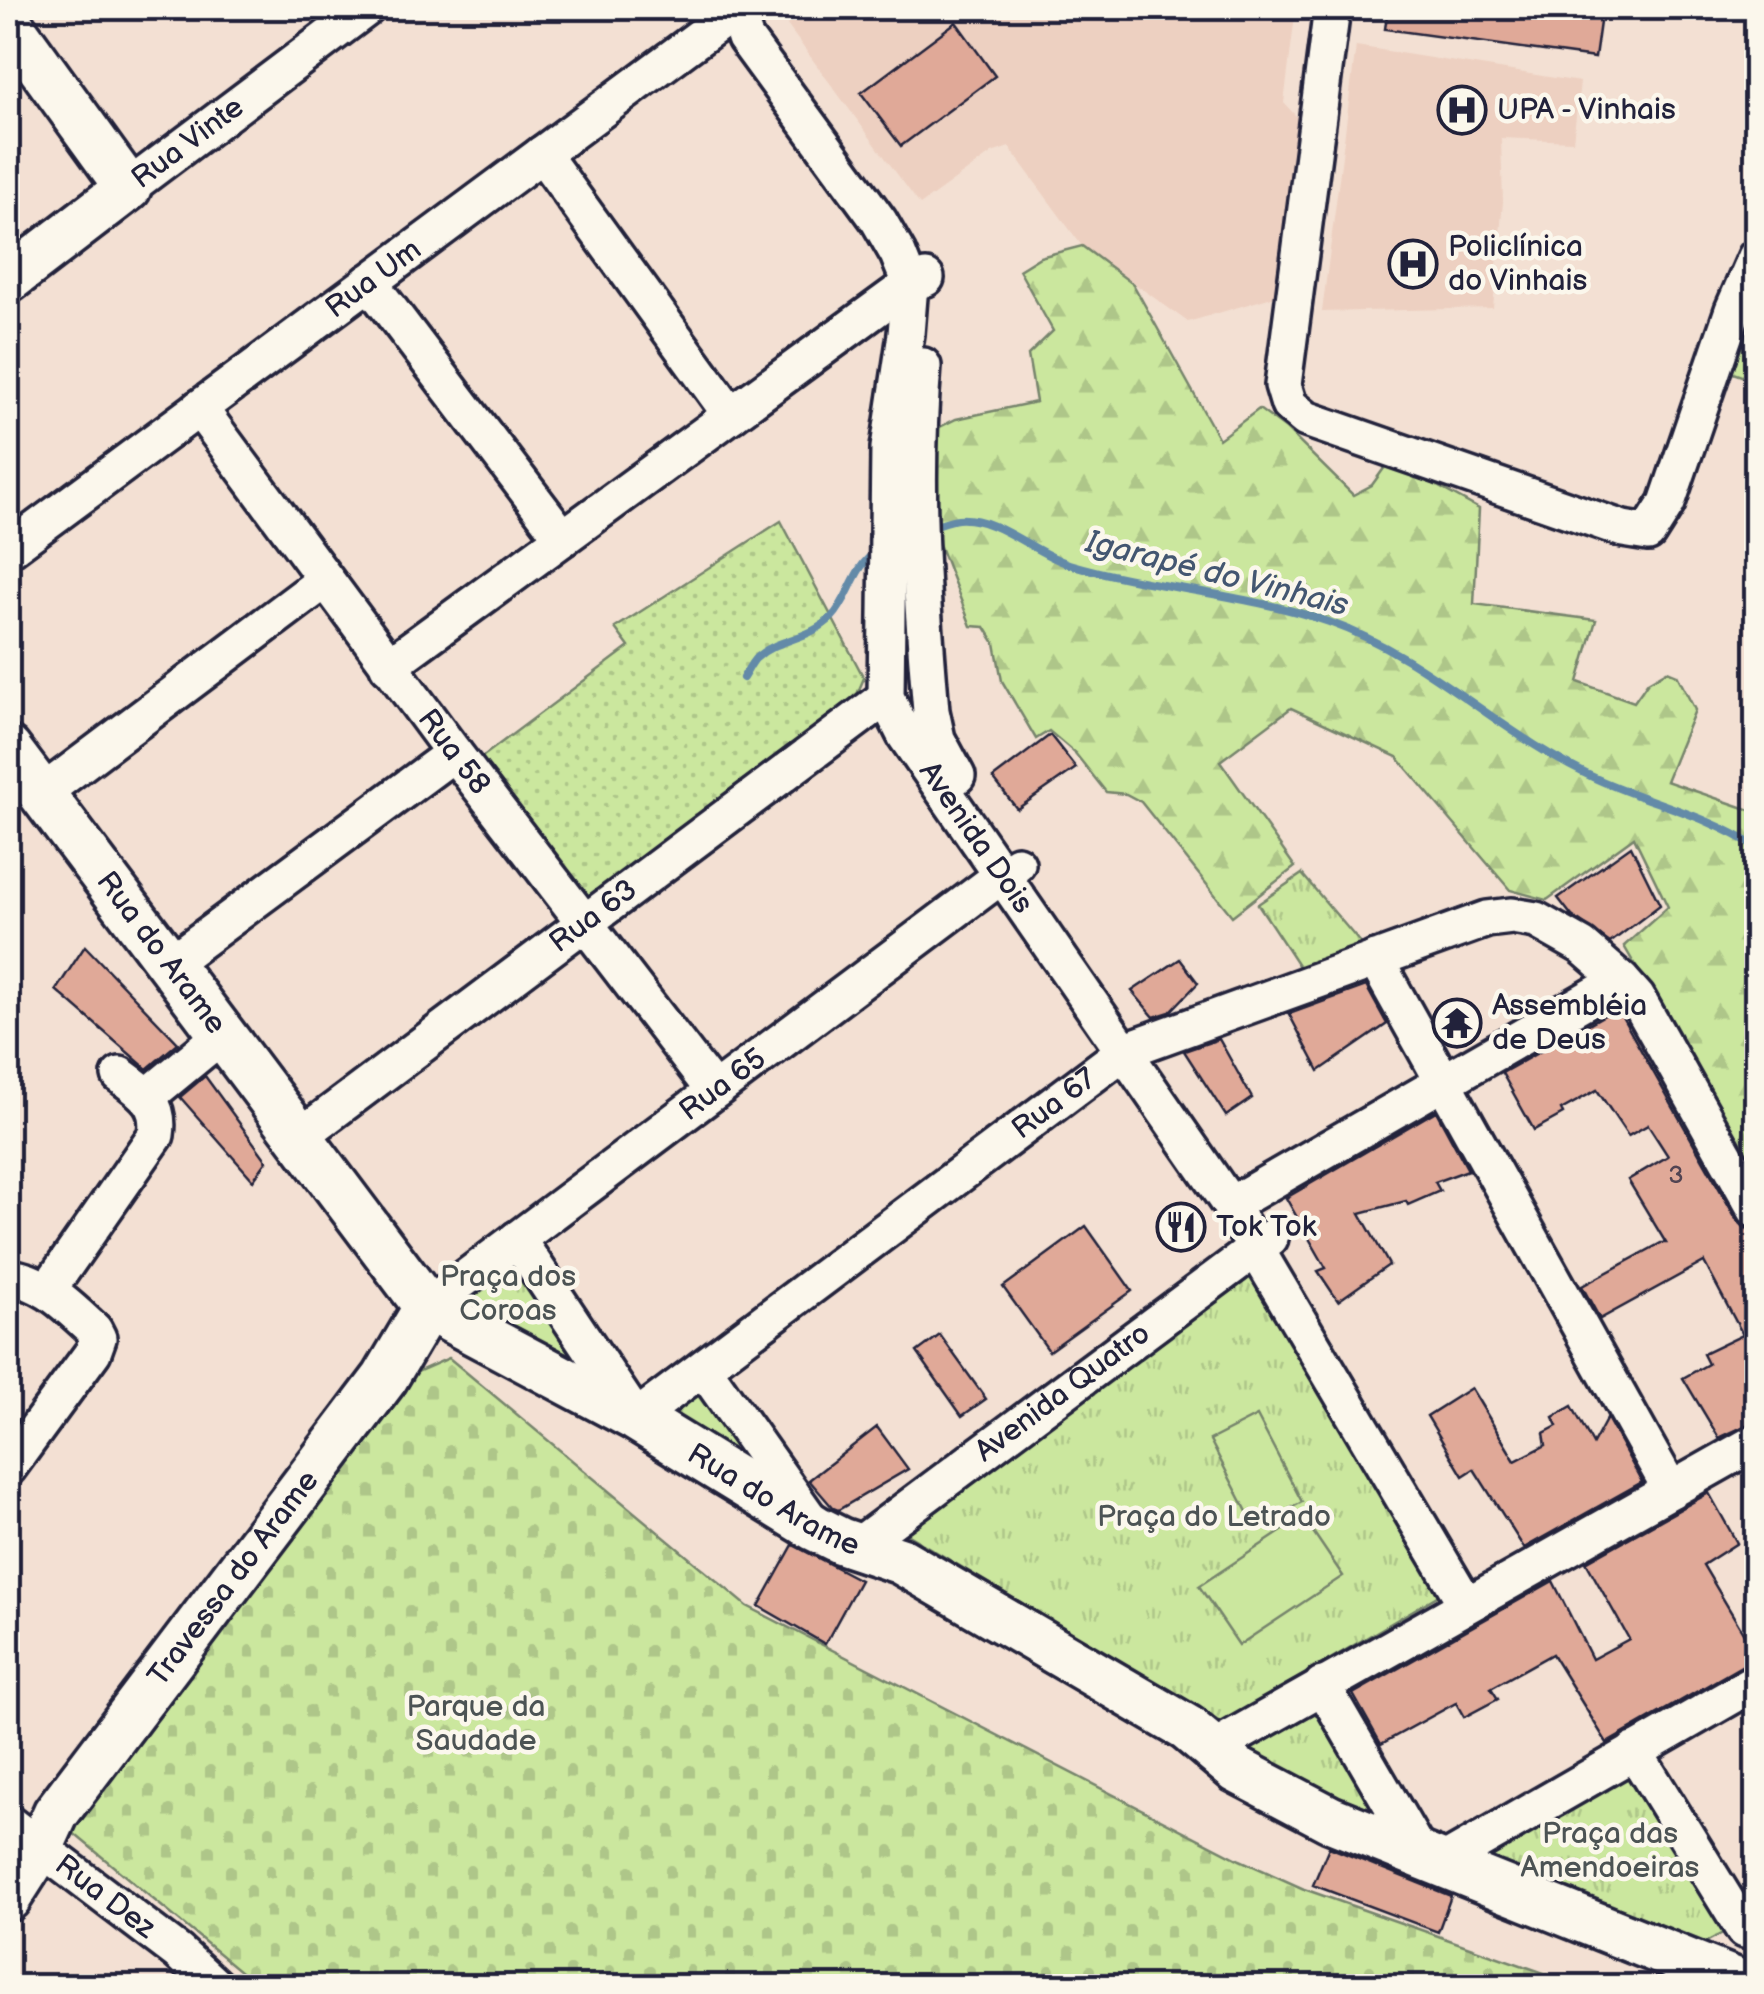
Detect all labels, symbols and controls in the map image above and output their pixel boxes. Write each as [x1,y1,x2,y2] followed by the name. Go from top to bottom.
[1436,84,1488,136] hospital icon: UPA - Vinhais
[125,89,251,197] street label: Rua Vinte
[1497,92,1676,128] place label: UPA - Vinhais
[1448,229,1587,299] place label: Policlínica do Vinhais
[319,232,428,326] street label: Rua Um
[1387,238,1439,290] hospital icon: Policlínica do Vinhais
[1081,522,1352,625] water label: Igarapé do Vinhais
[410,702,497,802] street label: Rua 58
[911,755,1041,920] street label: Avenida Dois
[89,865,234,1041] street label: Rua do Arame
[543,872,644,961] street label: Rua 63
[1492,988,1647,1058] place label: Assembléia de Deus
[1431,997,1483,1049] temple icon: Assembléia de Deus
[673,1041,773,1129] street label: Rua 65
[1005,1060,1104,1147] street label: Rua 67
[1668,1160,1684,1191] house number: 3
[1155,1201,1207,1253] restaurant icon: Tok Tok
[1216,1209,1317,1245] place label: Tok Tok
[440,1259,576,1329] park label: Praça dos Coroas
[968,1316,1157,1470] street label: Avenida Quatro
[681,1436,864,1564] street label: Rua do Arame
[140,1463,327,1693] street label: Travessa do Arame
[1097,1499,1331,1535] park label: Praça do Letrado
[406,1689,546,1759] park label: Parque da Saudade
[1521,1816,1700,1886] park label: Praça das Amendoeiras
[48,1847,163,1947] street label: Rua Dez

